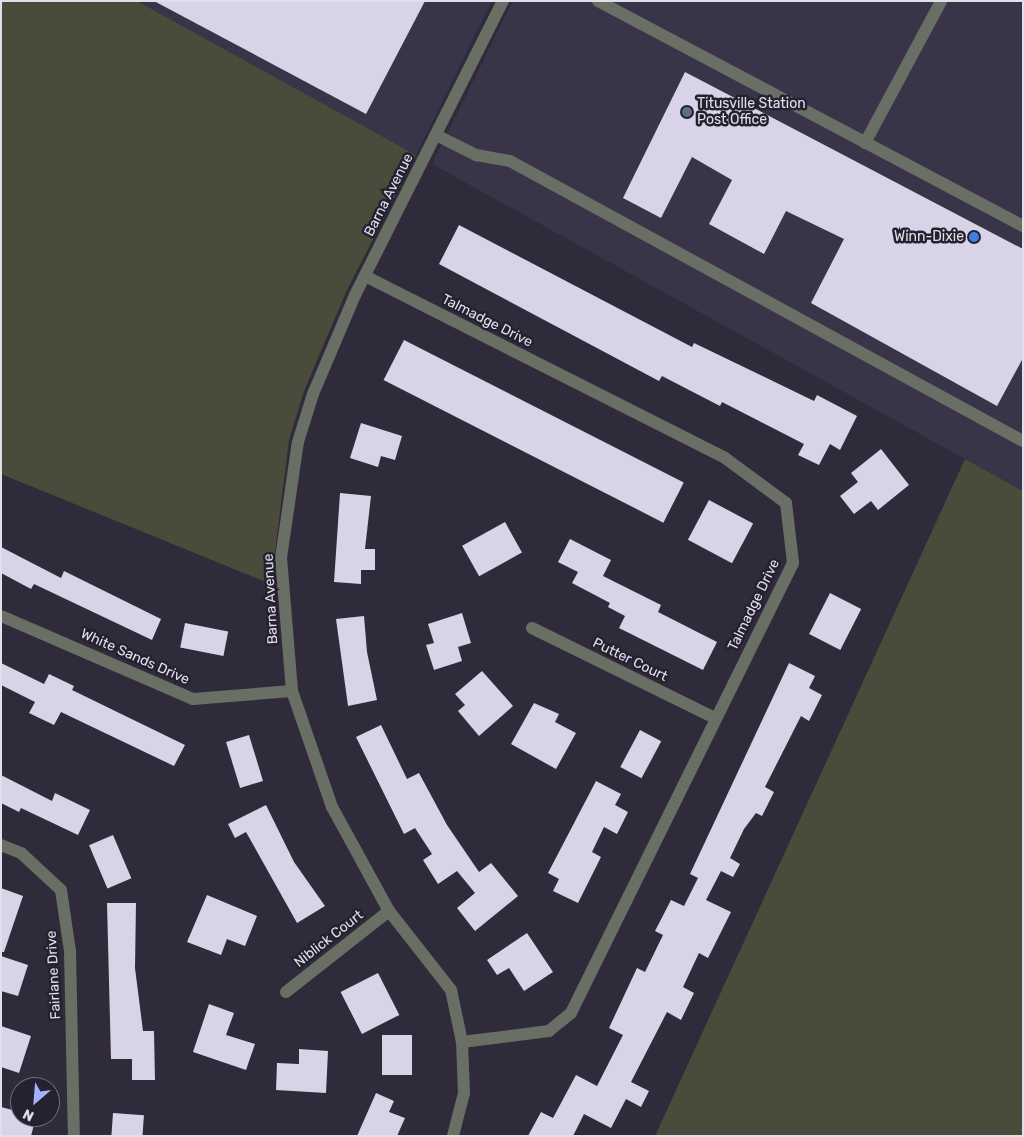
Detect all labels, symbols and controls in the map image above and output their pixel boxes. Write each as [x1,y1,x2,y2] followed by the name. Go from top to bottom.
[697,96,806,128] place label: Titusville Station Post Office
[681,106,693,118] marker: Titusville Station Post Office
[361,151,417,239] street label: Barna Avenue
[894,229,964,245] place label: Winn-Dixie
[968,231,980,243] marker: Winn-Dixie
[439,291,535,351] street label: Talmadge Drive
[260,553,282,645] street label: Barna Avenue
[725,556,783,654] street label: Talmadge Drive
[78,625,192,689] street label: White Sands Drive
[590,635,670,685] street label: Putter Court
[291,907,367,971] street label: Niblick Court
[43,930,65,1020] street label: Fairlane Drive
[10,1077,60,1127] north arrow
[20,1105,37,1125] text: N

